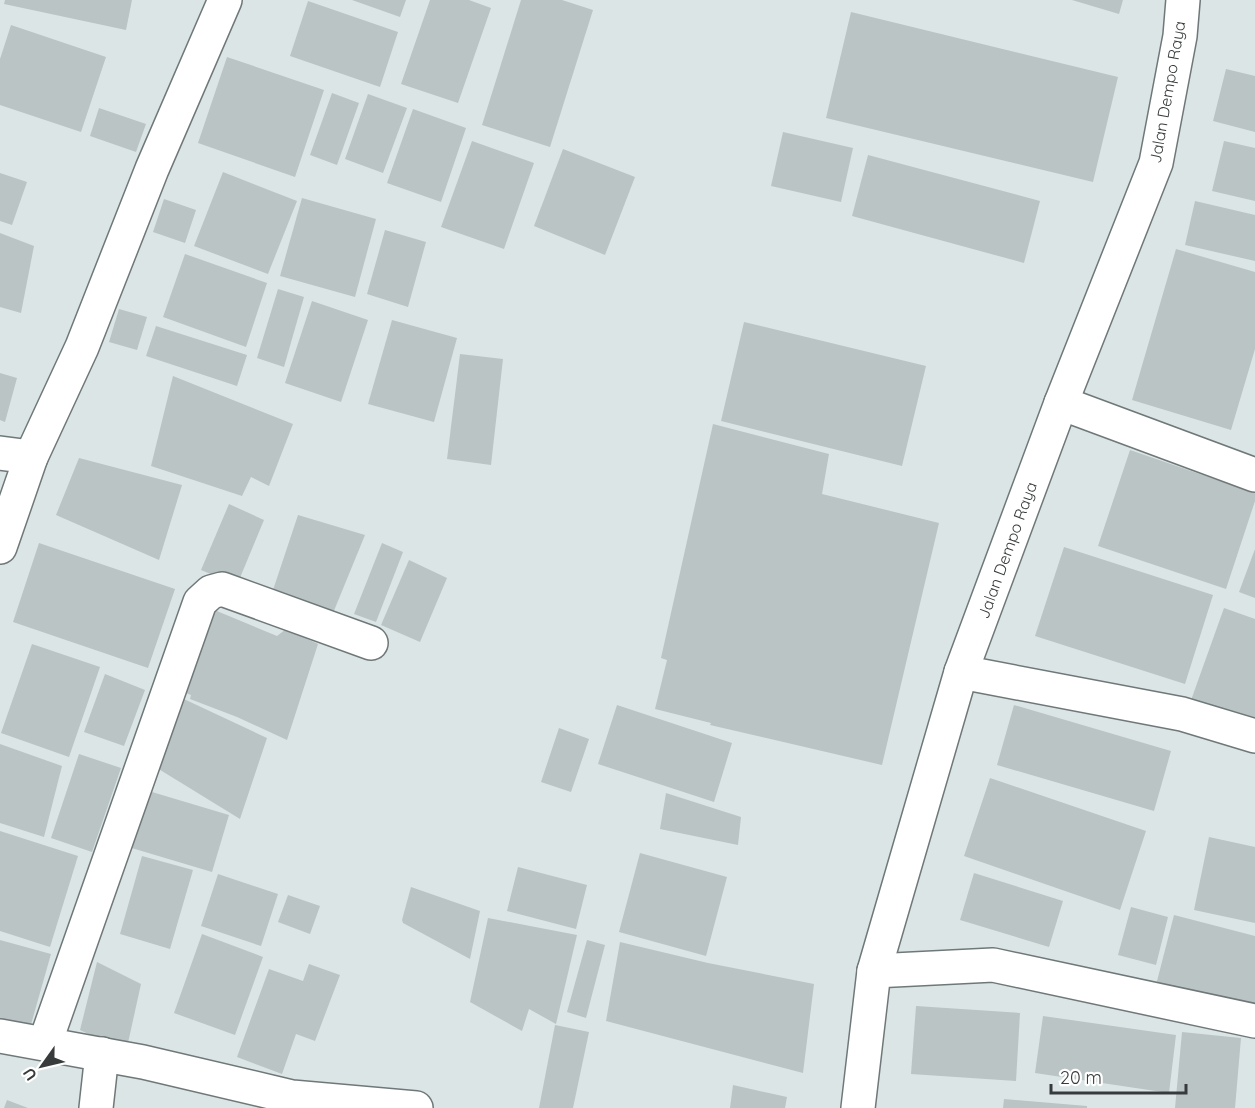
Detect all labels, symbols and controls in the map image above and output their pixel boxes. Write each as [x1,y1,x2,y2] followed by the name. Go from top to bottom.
[1145,19,1189,165] street label: Jalan Dempo Raya
[973,479,1041,621] street label: Jalan Dempo Raya
[12,1036,72,1096] north arrow
[1051,1057,1186,1095] scale bar
[18,1064,41,1085] text: U
[1060,1066,1102,1089] text: 20 m

